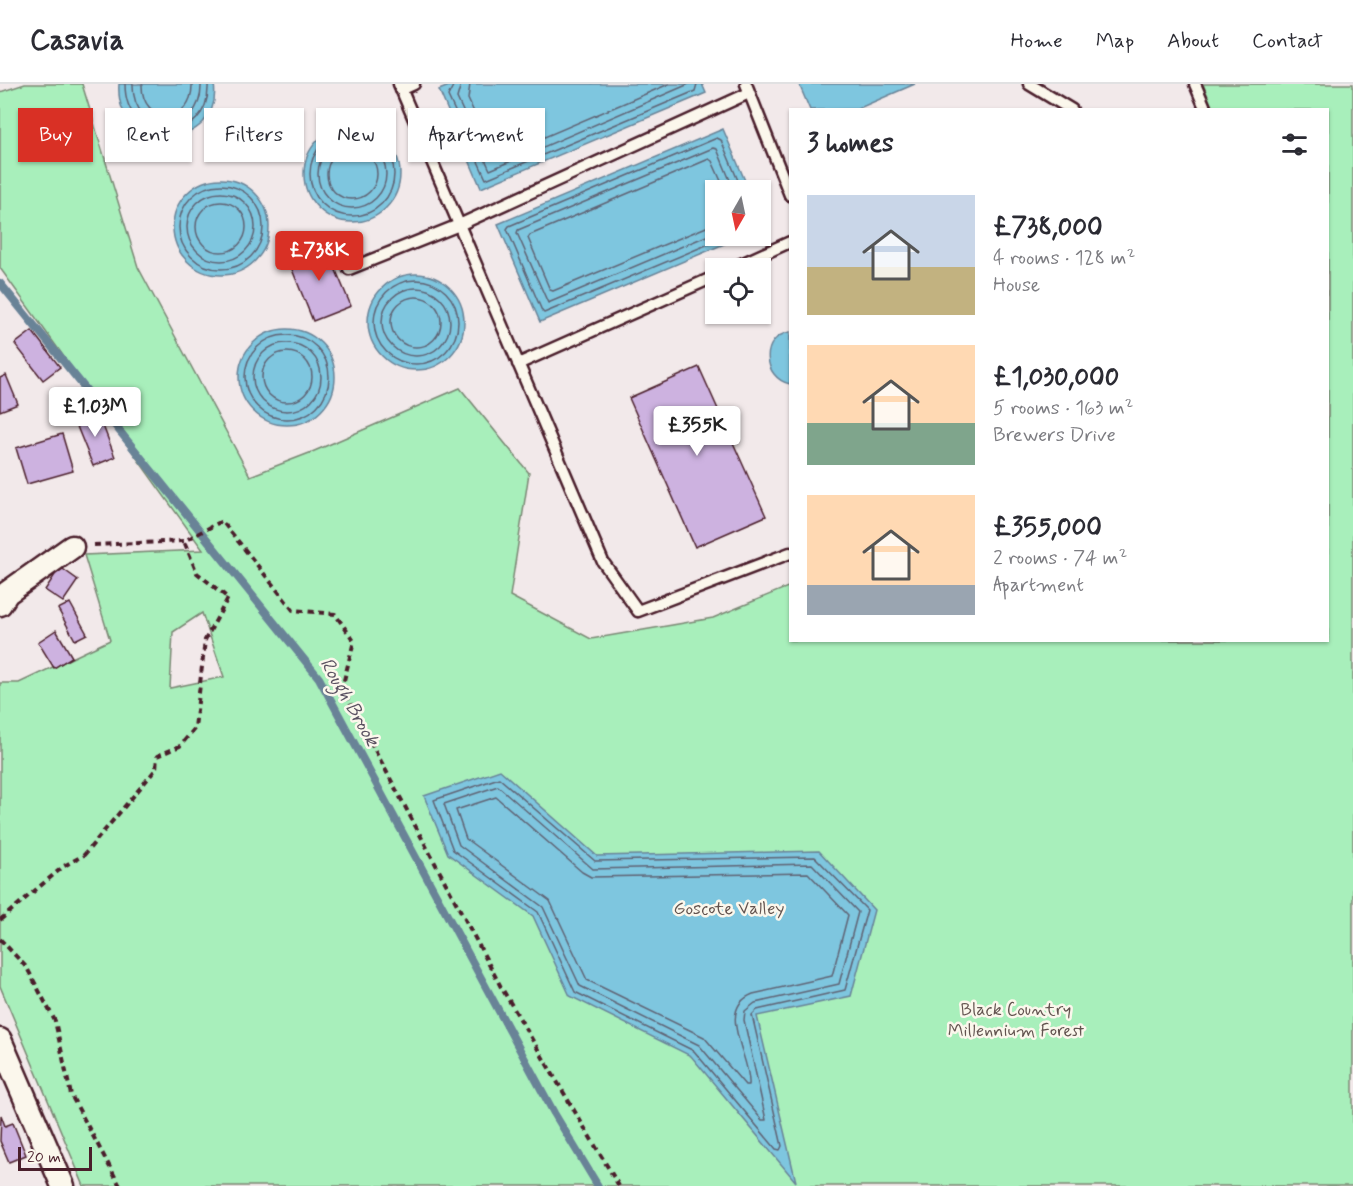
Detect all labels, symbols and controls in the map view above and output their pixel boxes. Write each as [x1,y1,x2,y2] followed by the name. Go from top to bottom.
[30,23,124,60] text: Casavia
[1011,27,1063,55] text: Home
[1096,27,1134,55] text: Map
[1167,27,1219,55] text: About
[1252,27,1323,55] text: Contact
[18,108,93,162] chip: Buy
[105,108,192,162] chip: Rent
[204,108,304,162] chip: Filters
[316,108,396,162] chip: New
[408,108,545,162] chip: Apartment
[807,127,894,161] text: 3 homes
[1278,128,1311,161] icon: filters
[705,180,771,246] north arrow
[705,180,771,324] map controls
[993,211,1103,245] text: £738,000
[855,219,927,291] icon: home
[277,231,361,282] pin: £738K
[289,237,349,264] text: £738K
[993,245,1135,272] text: 4 rooms · 128 m²
[705,258,771,324] button: locate
[993,272,1040,299] text: House
[993,361,1119,395] text: £1,030,000
[855,369,927,441] icon: home
[46,387,144,438] pin: £1.03M
[63,393,127,420] text: £1.03M
[993,395,1133,422] text: 5 rooms · 163 m²
[655,406,739,457] pin: £355K
[668,412,726,439] text: £355K
[993,422,1116,449] text: Brewers Drive
[993,511,1102,545] text: £355,000
[855,519,927,591] icon: home
[993,545,1127,572] text: 2 rooms · 74 m²
[993,572,1084,599] text: Apartment
[311,653,386,754] water label: Rough Brook
[674,897,784,921] park label: Goscote Valley
[948,998,1085,1043] park label: Black Country Millennium Forest
[18,1144,92,1172] scale bar
[27,1147,61,1168] text: 20 m

